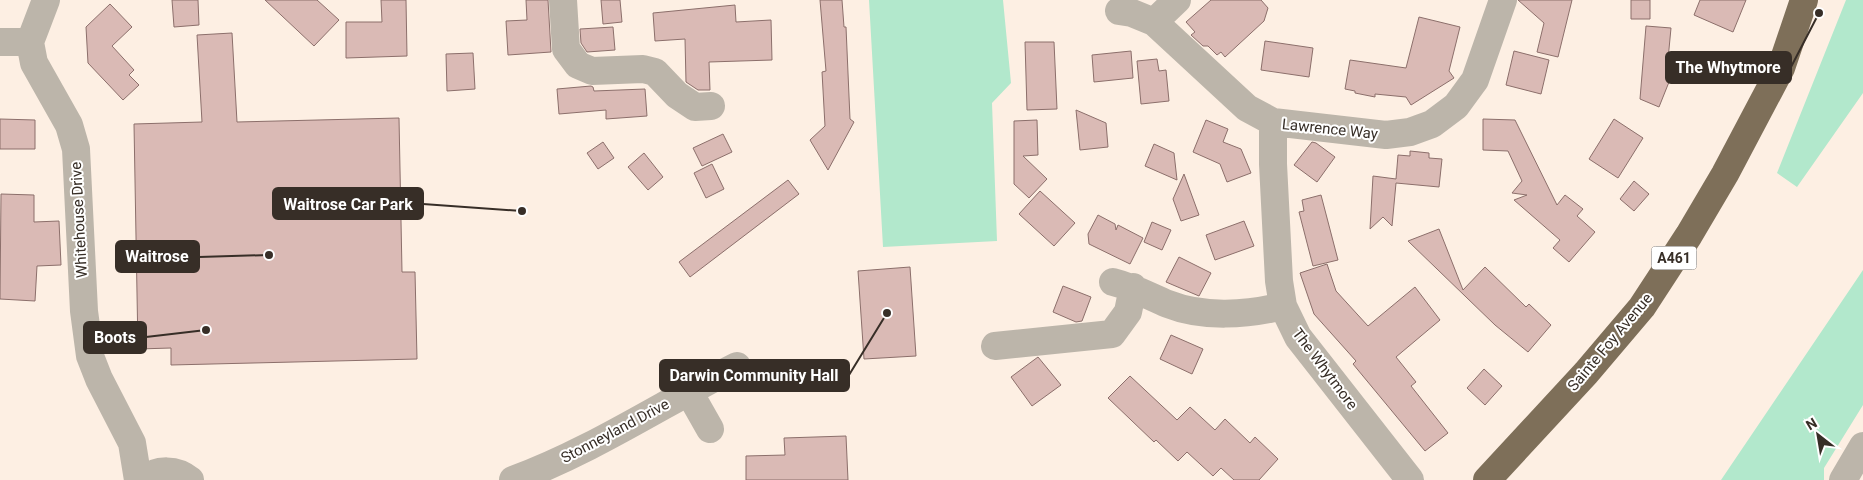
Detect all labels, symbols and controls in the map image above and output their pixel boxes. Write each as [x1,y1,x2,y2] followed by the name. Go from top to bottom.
[1666,52,1791,83] callout: The Whytmore
[1675,58,1781,77] text: The Whytmore
[1281,115,1379,143] street label: Lawrence Way
[67,161,91,279] street label: Whitehouse Drive
[273,188,423,219] callout: Waitrose Car Park
[283,195,413,214] text: Waitrose Car Park
[116,241,199,272] callout: Waitrose
[125,247,189,266] text: Waitrose
[1652,247,1696,270] road number: A461
[1564,289,1656,395] street label: Sainte Foy Avenue
[84,322,146,353] callout: Boots
[1289,325,1361,413] street label: The Whytmore
[94,328,136,347] text: Boots
[660,360,849,391] callout: Darwin Community Hall
[669,366,839,385] text: Darwin Community Hall
[558,395,672,467] street label: Stonneyland Drive
[1793,410,1843,460] north arrow
[1803,414,1820,433] text: N

